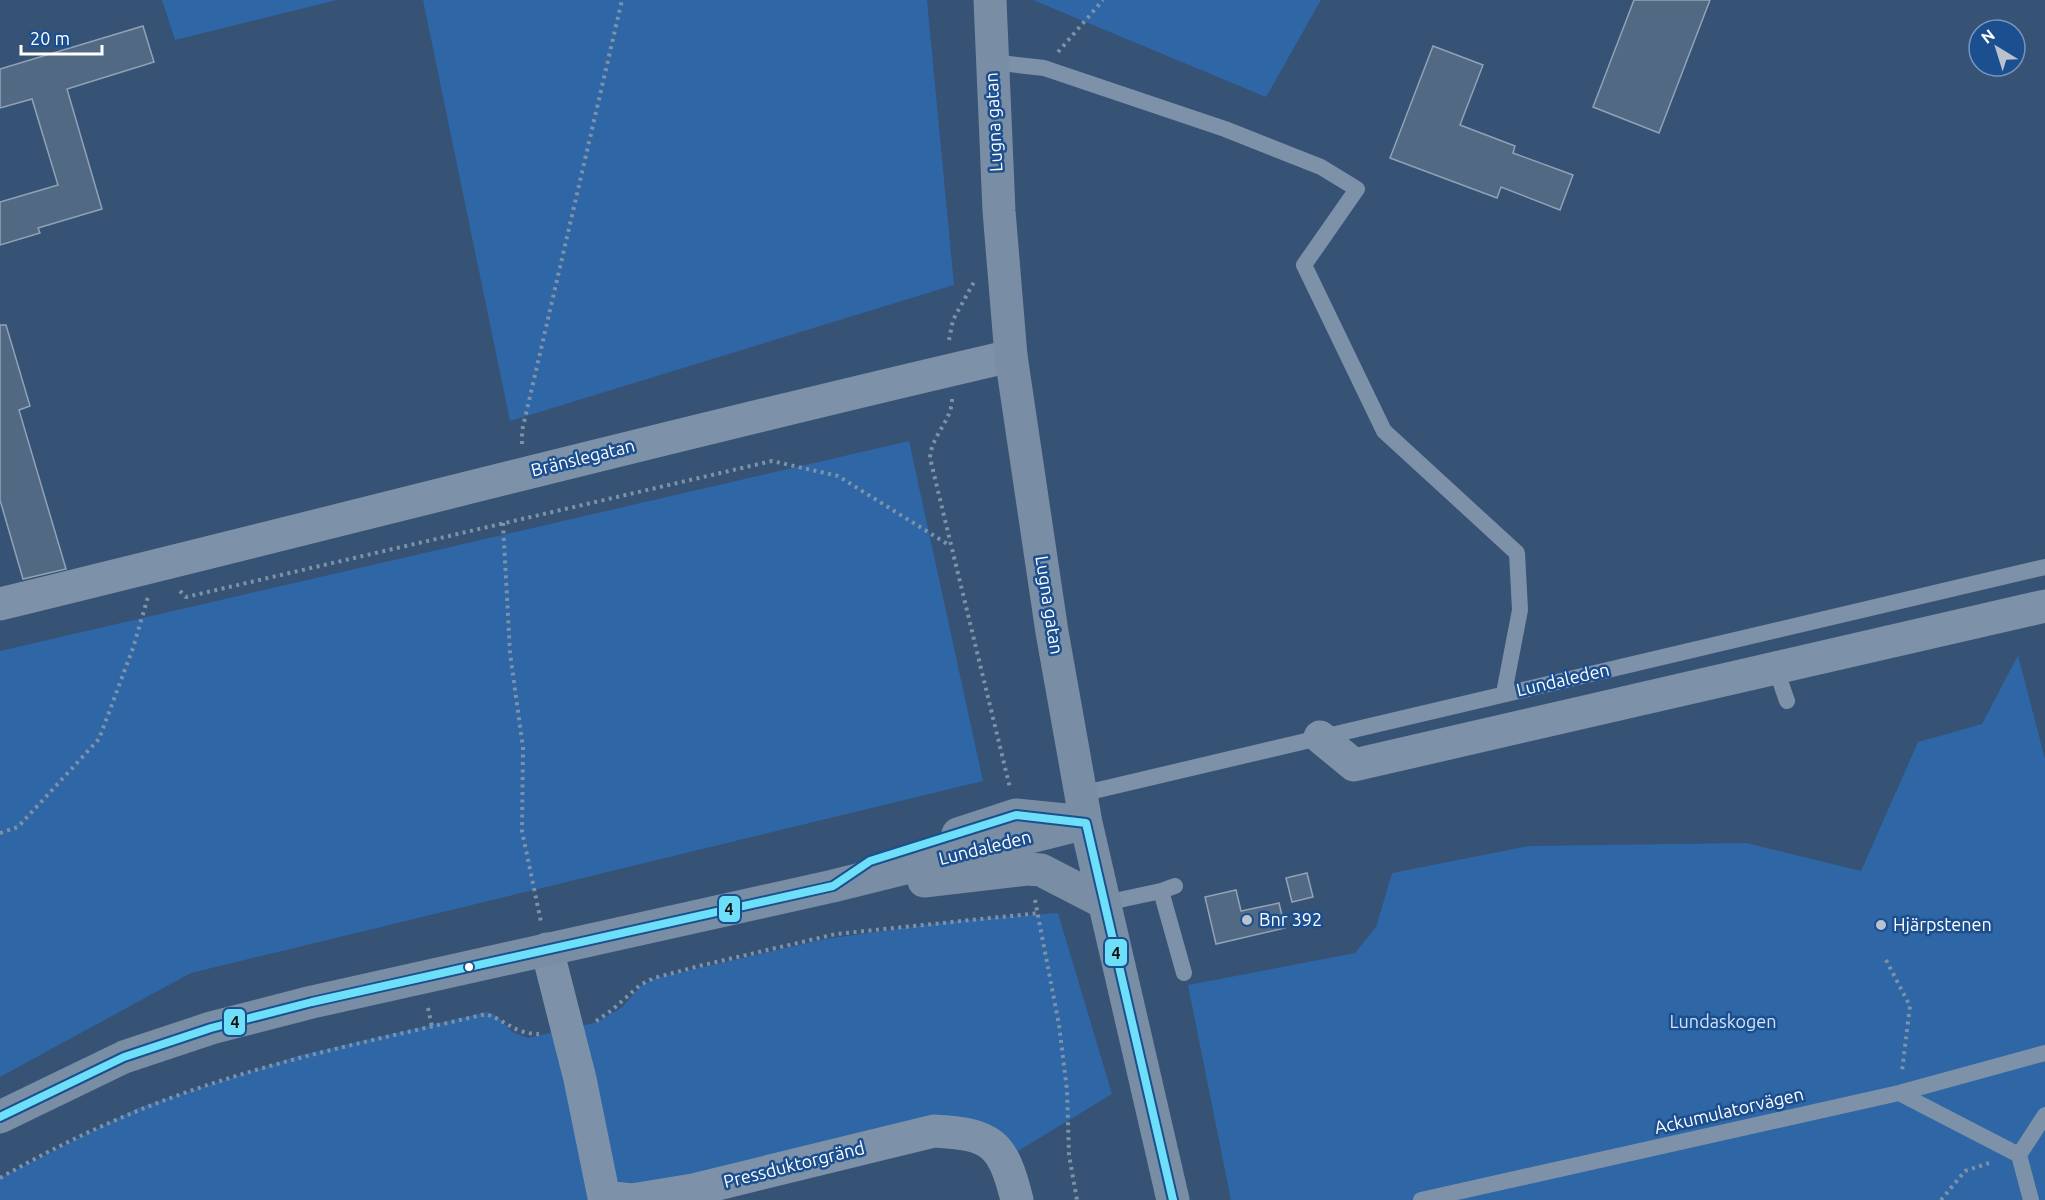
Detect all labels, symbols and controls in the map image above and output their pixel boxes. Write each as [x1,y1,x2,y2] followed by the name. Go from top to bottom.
[21,18,102,56] scale bar
[1967,18,2027,78] north arrow
[1978,25,1998,47] text: N
[30,28,70,48] text: 20 m
[980,72,1006,172] street label: Lugna gatan
[529,434,637,480] street label: Bränslegatan
[1032,554,1068,656] street label: Lugna gatan
[1514,659,1611,699] street label: Lundaleden
[936,826,1033,868] street label: Lundaleden
[718,895,741,923] line badge: 4
[724,900,734,918] text: 4
[1259,909,1322,929] place label: Bnr 392
[1240,913,1254,927] marker: Bnr 392
[1893,914,1992,934] place label: Hjärpstenen
[1874,918,1888,932] marker: Hjärpstenen
[1104,938,1128,967] line badge: 4
[1111,944,1121,962] text: 4
[463,961,475,973] unlabelled marker
[223,1008,246,1036] line badge: 4
[1669,1011,1777,1031] park label: Lundaskogen
[230,1013,240,1031] text: 4
[1652,1083,1805,1137] street label: Ackumulatorvägen
[721,1137,866,1191] street label: Pressduktorgränd

